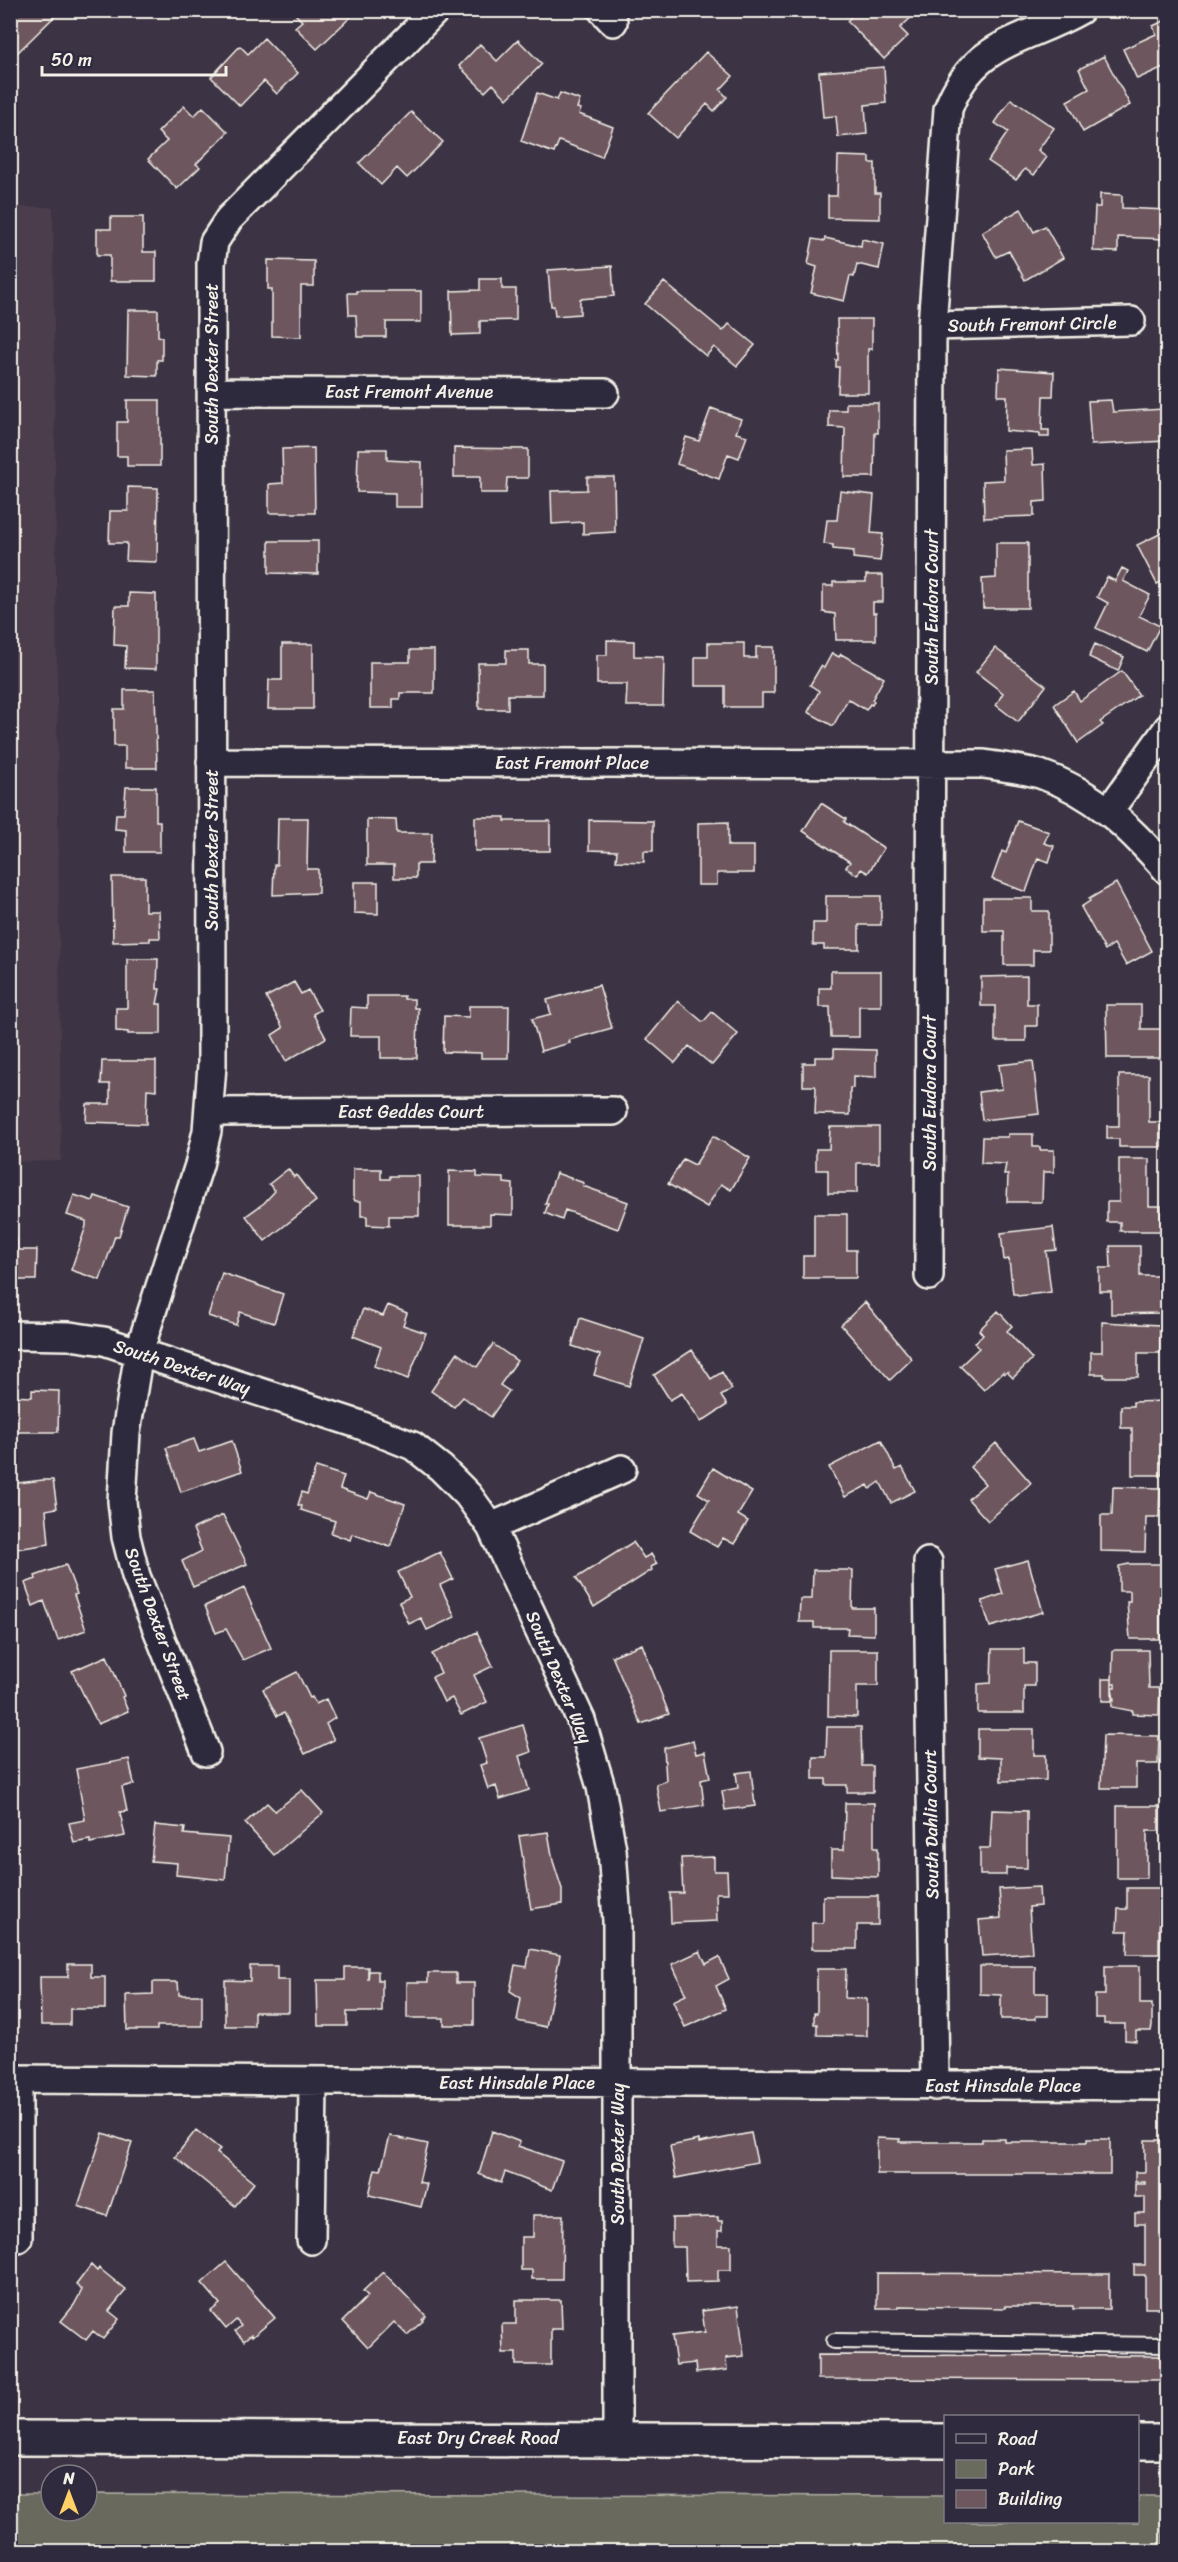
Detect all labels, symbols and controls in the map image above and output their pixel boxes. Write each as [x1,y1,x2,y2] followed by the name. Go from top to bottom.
[42,39,226,77] scale bar
[51,44,92,76] text: 50 m
[196,283,228,445] street label: South Dexter Street
[947,307,1117,341] street label: South Fremont Circle
[325,376,493,408] street label: East Fremont Avenue
[916,528,948,685] street label: South Eudora Court
[495,747,649,779] street label: East Fremont Place
[196,769,228,931] street label: South Dexter Street
[914,1014,946,1171] street label: South Eudora Court
[338,1096,484,1128] street label: East Geddes Court
[110,1330,255,1404] street label: South Dexter Way
[115,1543,201,1706] street label: South Dexter Street
[517,1605,602,1749] street label: South Dexter Way
[914,1749,948,1899] street label: South Dahlia Court
[439,2067,595,2099] street label: East Hinsdale Place
[925,2070,1081,2102] street label: East Hinsdale Place
[602,2082,634,2225] street label: South Dexter Way
[944,2415,1139,2523] legend
[397,2422,560,2454] street label: East Dry Creek Road
[998,2423,1038,2455] text: Road
[998,2453,1035,2485] text: Park
[39,2463,99,2523] north arrow
[62,2464,75,2493] text: N
[998,2483,1062,2515] text: Building

